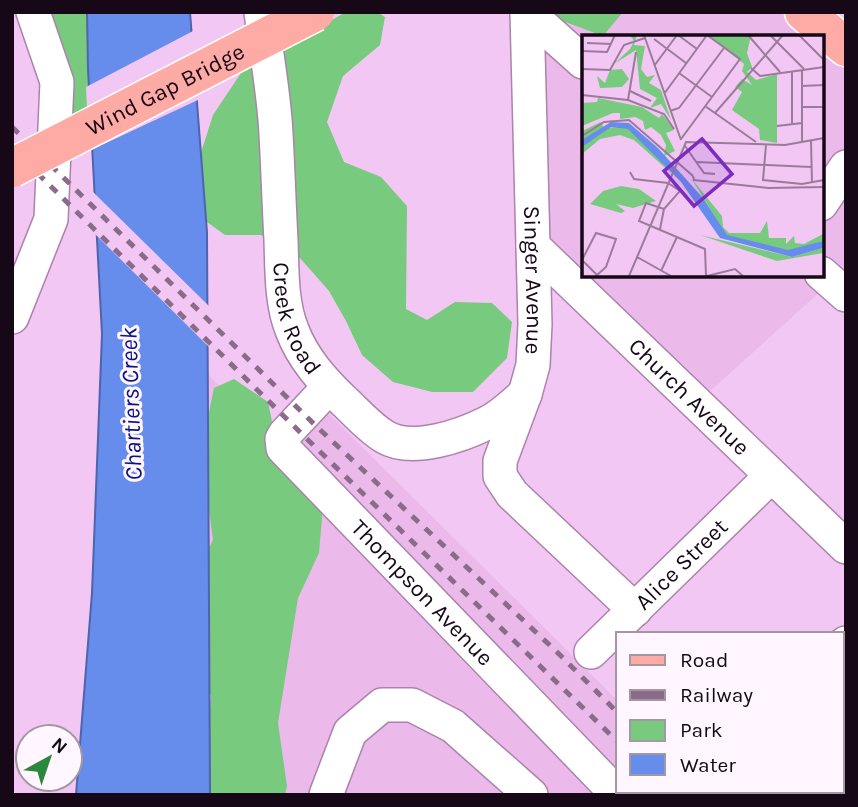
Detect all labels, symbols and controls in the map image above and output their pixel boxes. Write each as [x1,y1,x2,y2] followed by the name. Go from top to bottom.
[582,35,823,276] inset map
[81,38,249,142] street label: Wind Gap Bridge
[518,205,548,355] street label: Singer Avenue
[268,262,327,380] street label: Creek Road
[114,326,148,481] water label: Chartiers Creek
[623,333,755,461] street label: Church Avenue
[630,513,734,615] street label: Alice Street
[345,514,499,671] street label: Thompson Avenue
[616,632,844,793] legend
[680,648,728,672] text: Road
[680,683,753,707] text: Railway
[680,718,723,742] text: Park
[14,723,84,793] north arrow
[47,733,72,759] text: N
[680,753,736,777] text: Water

